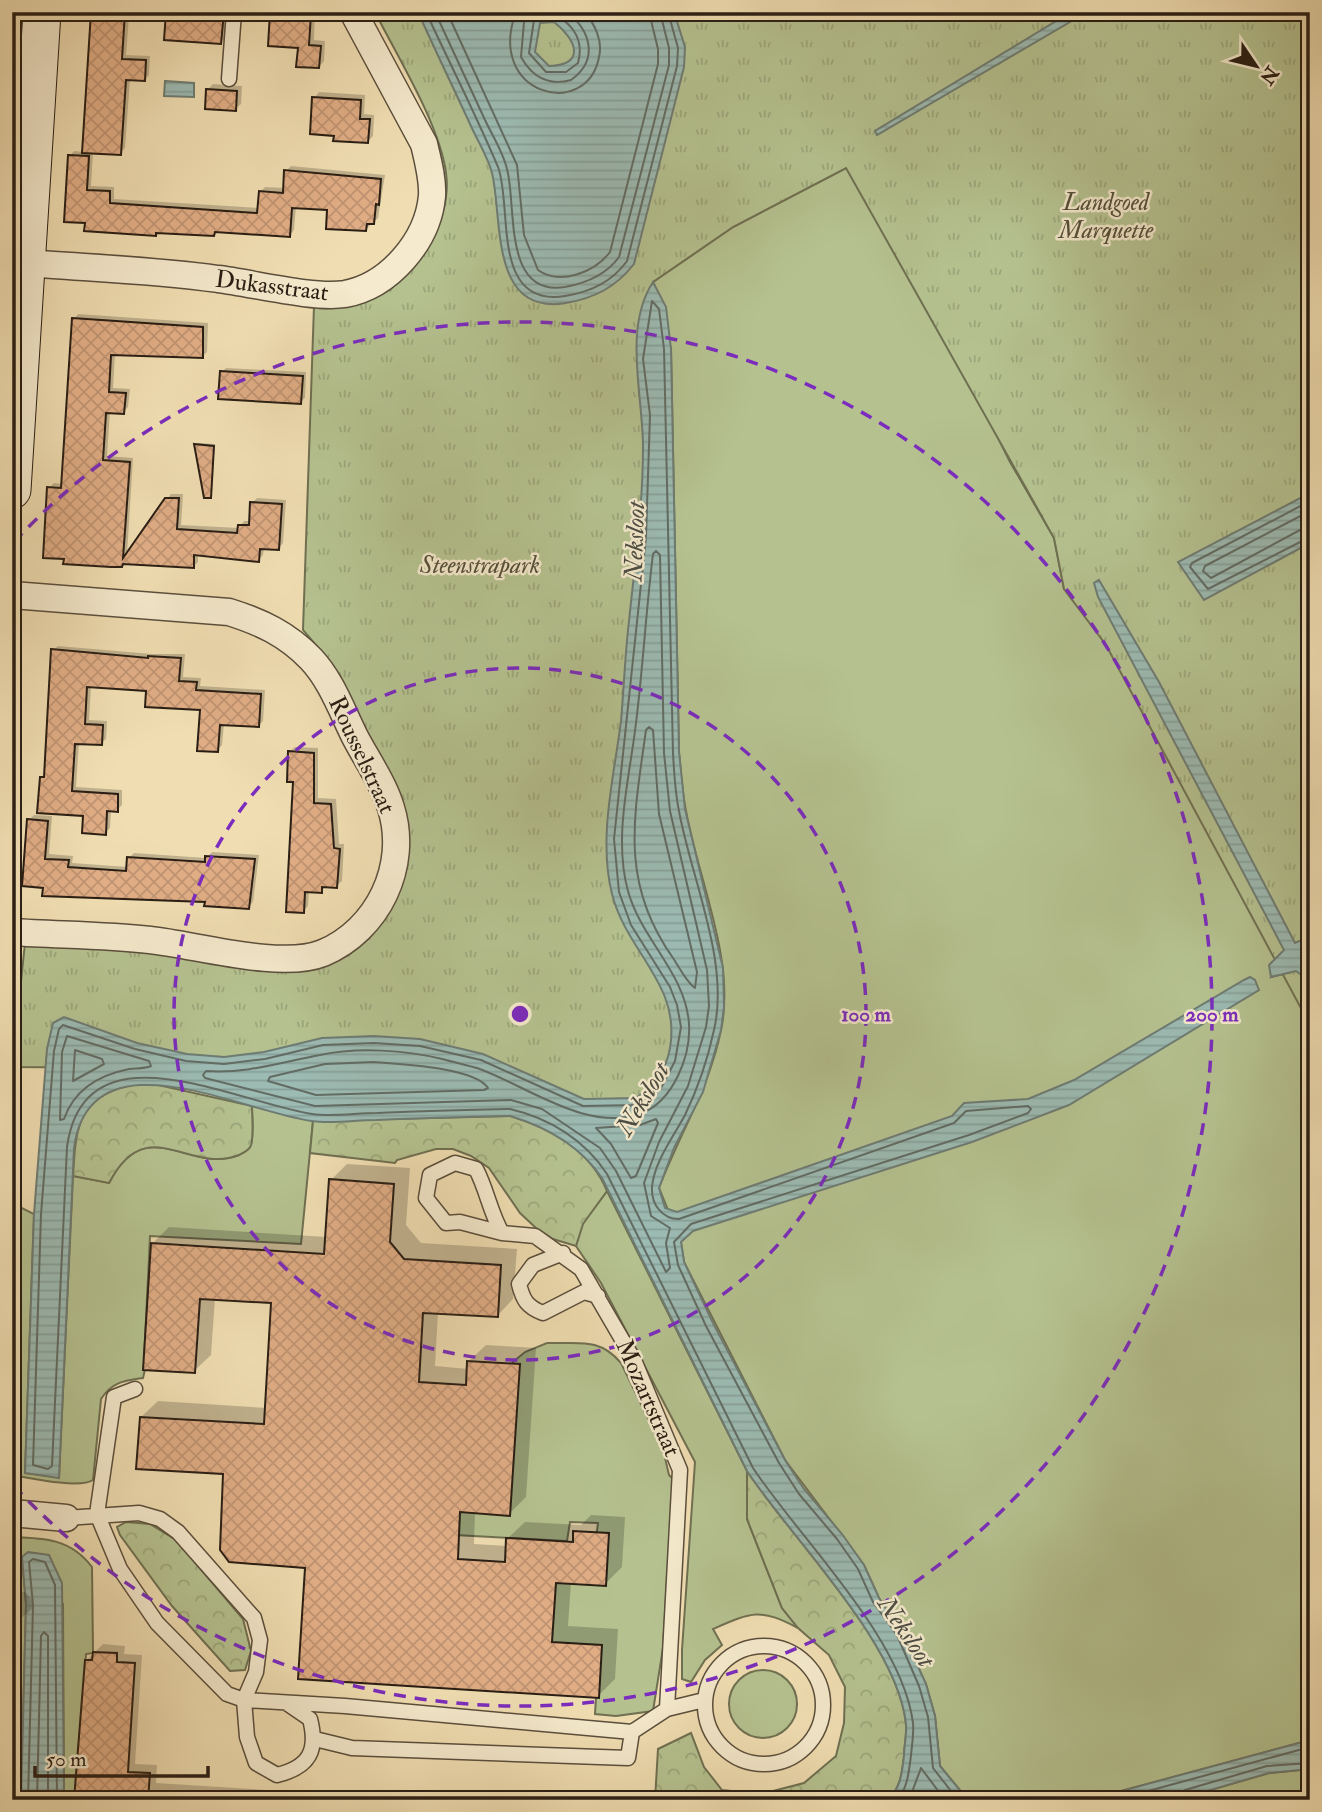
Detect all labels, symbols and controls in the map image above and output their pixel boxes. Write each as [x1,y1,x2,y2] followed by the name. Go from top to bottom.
[1220,32,1290,102] north arrow
[1254,61,1284,90] text: N
[1057,187,1154,246] park label: Landgoed Marquette
[214,264,331,308] street label: Dukasstraat
[618,499,652,583] water label: Neksloot
[419,550,540,581] park label: Steenstrapark
[321,691,403,819] street label: Rousselstraat
[841,1001,892,1028] text: 100 m
[1186,1001,1239,1028] text: 200 m
[508,1002,532,1026] centre of rings
[608,1055,678,1143] water label: Neksloot
[608,1335,688,1462] street label: Mozartstraat
[869,1588,942,1675] water label: Neksloot
[35,1735,208,1779] scale bar
[46,1746,87,1773] text: 50 m

